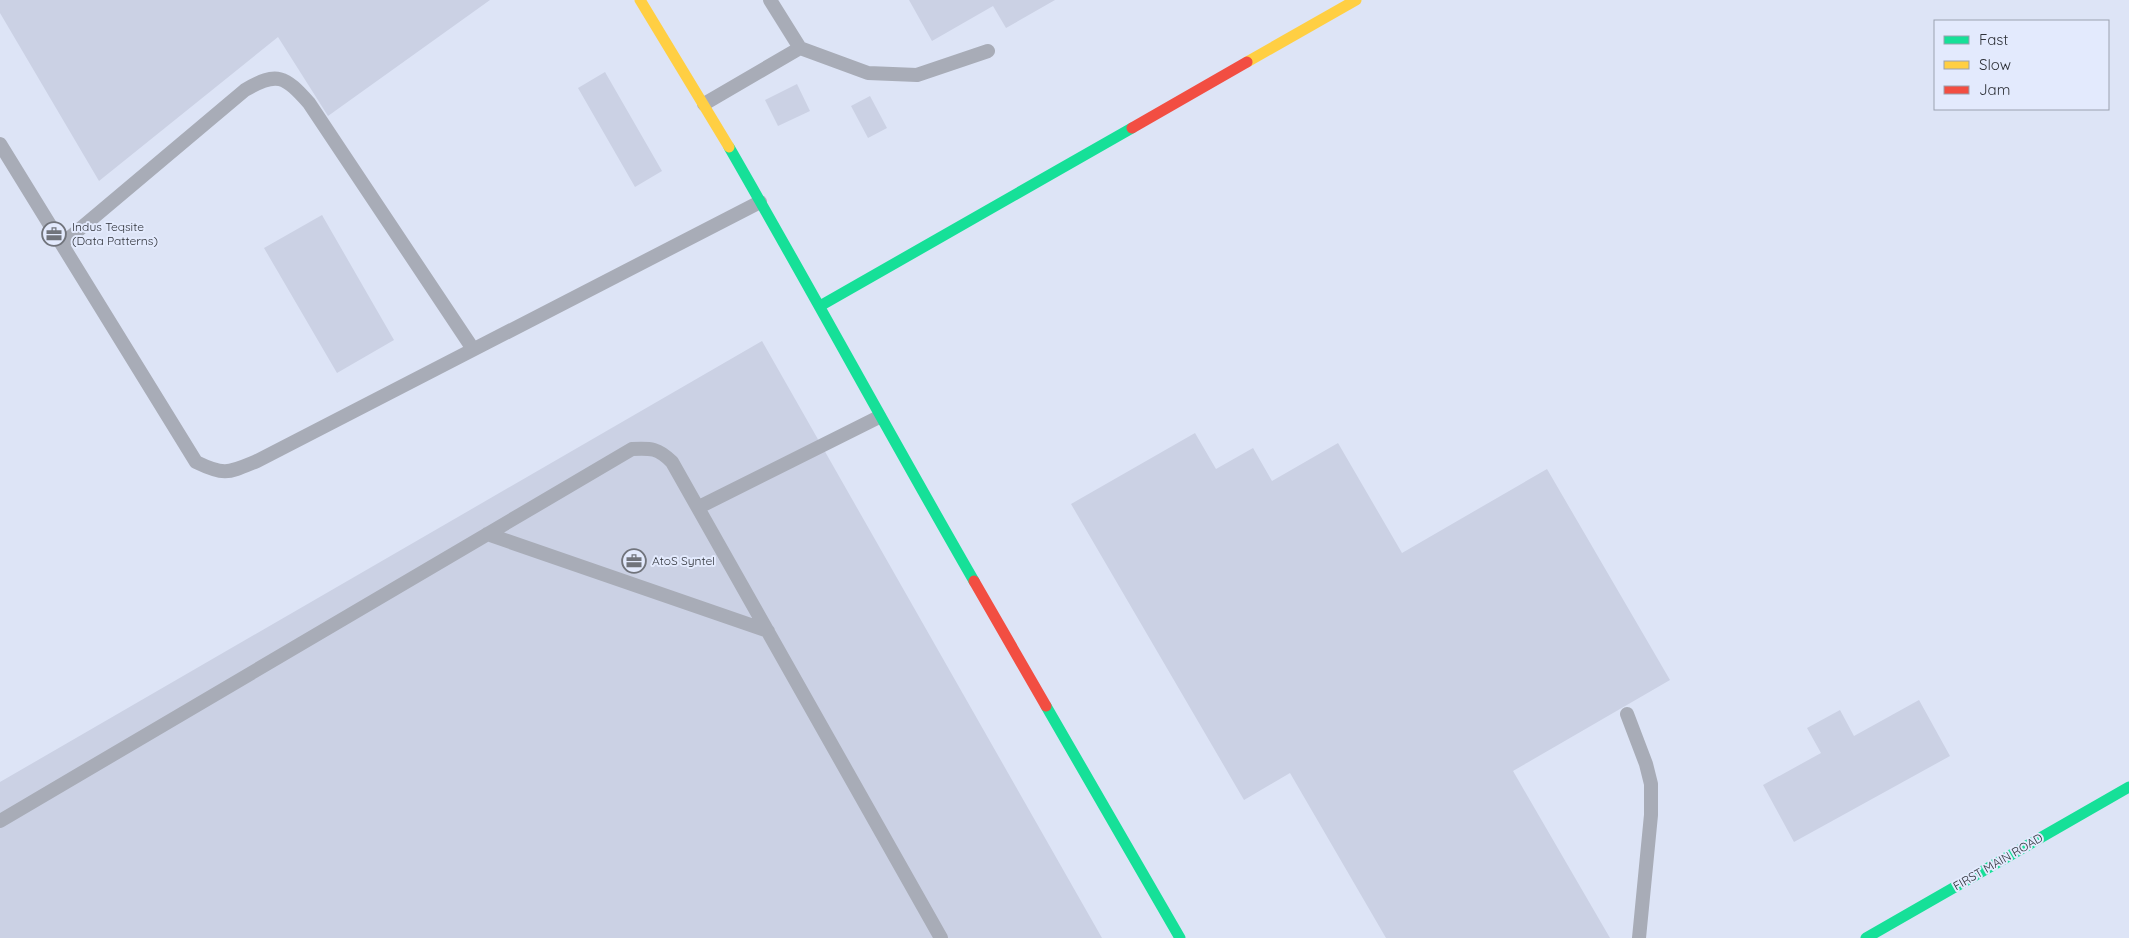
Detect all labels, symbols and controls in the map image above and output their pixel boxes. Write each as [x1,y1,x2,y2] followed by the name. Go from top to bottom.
[1934,20,2109,110] legend
[1979,30,2008,49] text: Fast
[1979,55,2011,74] text: Slow
[1979,80,2010,99] text: Jam
[72,219,158,248] place label: Indus Teqsite (Data Patterns)
[41,221,67,247] office icon: Indus Teqsite (Data Patterns)
[621,548,647,574] office icon: AtoS Syntel
[652,553,715,568] place label: AtoS Syntel
[1950,830,2046,893] street label: FIRST MAIN ROAD

